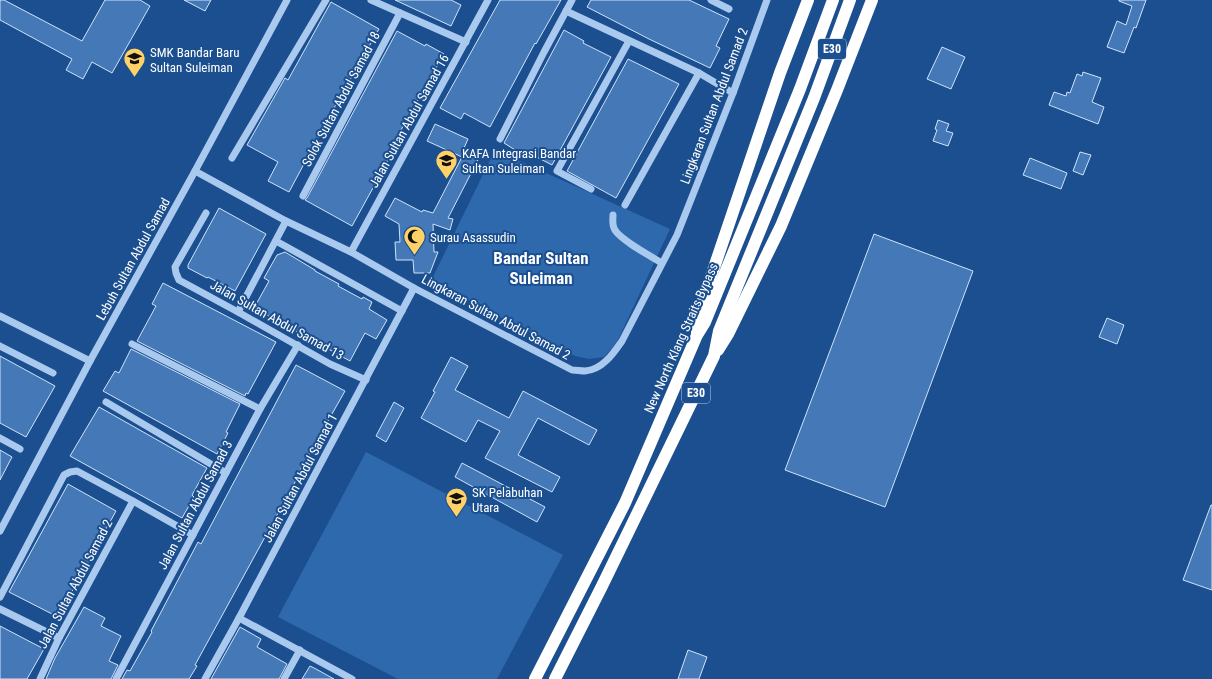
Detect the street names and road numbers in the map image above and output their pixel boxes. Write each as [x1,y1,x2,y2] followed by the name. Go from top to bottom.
[677,26,751,186] street label: Lingkaran Sultan Abdul Samad 2
[299,29,383,169] street label: Solok Sultan Abdul Samad 18
[818,39,846,59] road number: E30
[366,52,452,190] street label: Jalan Sultan Abdul Samad 16
[93,195,173,323] street label: Lebuh Sultan Abdul Samad
[641,261,721,415] street label: New North Klang Straits Bypass
[419,271,573,363] street label: Lingkaran Sultan Abdul Samad 2
[208,277,346,363] street label: Jalan Sultan Abdul Samad 13
[682,383,710,403] road number: E30
[260,411,340,545] street label: Jalan Sultan Abdul Samad 1
[155,438,235,572] street label: Jalan Sultan Abdul Samad 3
[35,517,115,651] street label: Jalan Sultan Abdul Samad 2

